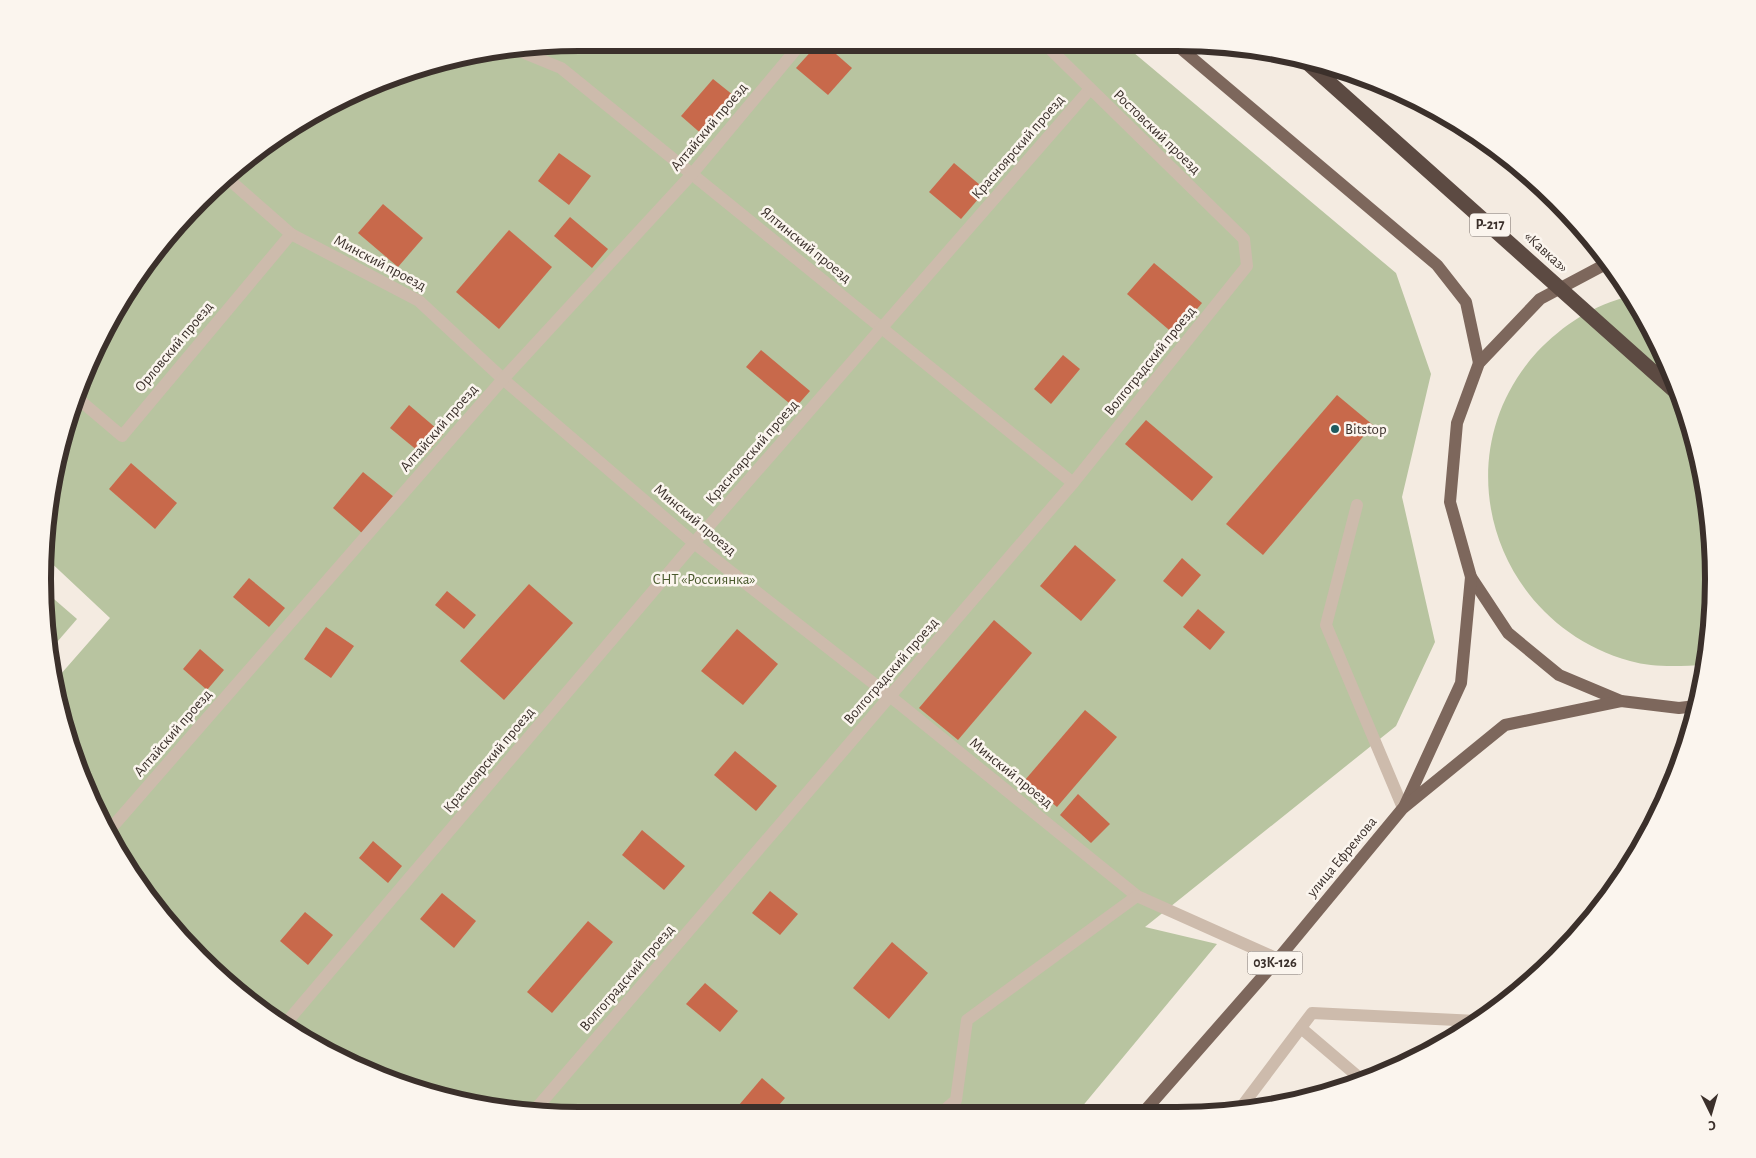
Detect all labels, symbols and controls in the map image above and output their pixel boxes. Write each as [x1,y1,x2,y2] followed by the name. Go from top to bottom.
[668,80,750,174] street label: Алтайский проезд
[1111,87,1203,177] street label: Ростовский проезд
[969,92,1067,202] street label: Красноярский проезд
[758,204,854,286] street label: Ялтинский проезд
[1470,214,1510,236] road number: Р-217
[1521,229,1571,275] street label: «Кавказ»
[331,232,429,294] street label: Минский проезд
[132,299,216,395] street label: Орловский проезд
[1101,304,1199,418] street label: Волгоградский проезд
[397,382,481,474] street label: Алтайский проезд
[703,397,801,507] street label: Красноярский проезд
[1345,422,1387,437] place label: Bitstop
[1329,423,1341,435] marker: Bitstop
[651,481,739,559] street label: Минский проезд
[653,572,756,587] park label: СНТ «Россиянка»
[841,615,941,727] street label: Волгоградский проезд
[131,687,215,779] street label: Алтайский проезд
[441,704,537,816] street label: Красноярский проезд
[967,735,1055,811] street label: Минский проезд
[1304,814,1380,901] street label: улица Ефремова
[577,922,677,1034] street label: Волгоградский проезд
[1248,951,1302,974] road number: 03К-126
[1686,1088,1736,1138] north arrow
[1707,1118,1717,1132] text: С

